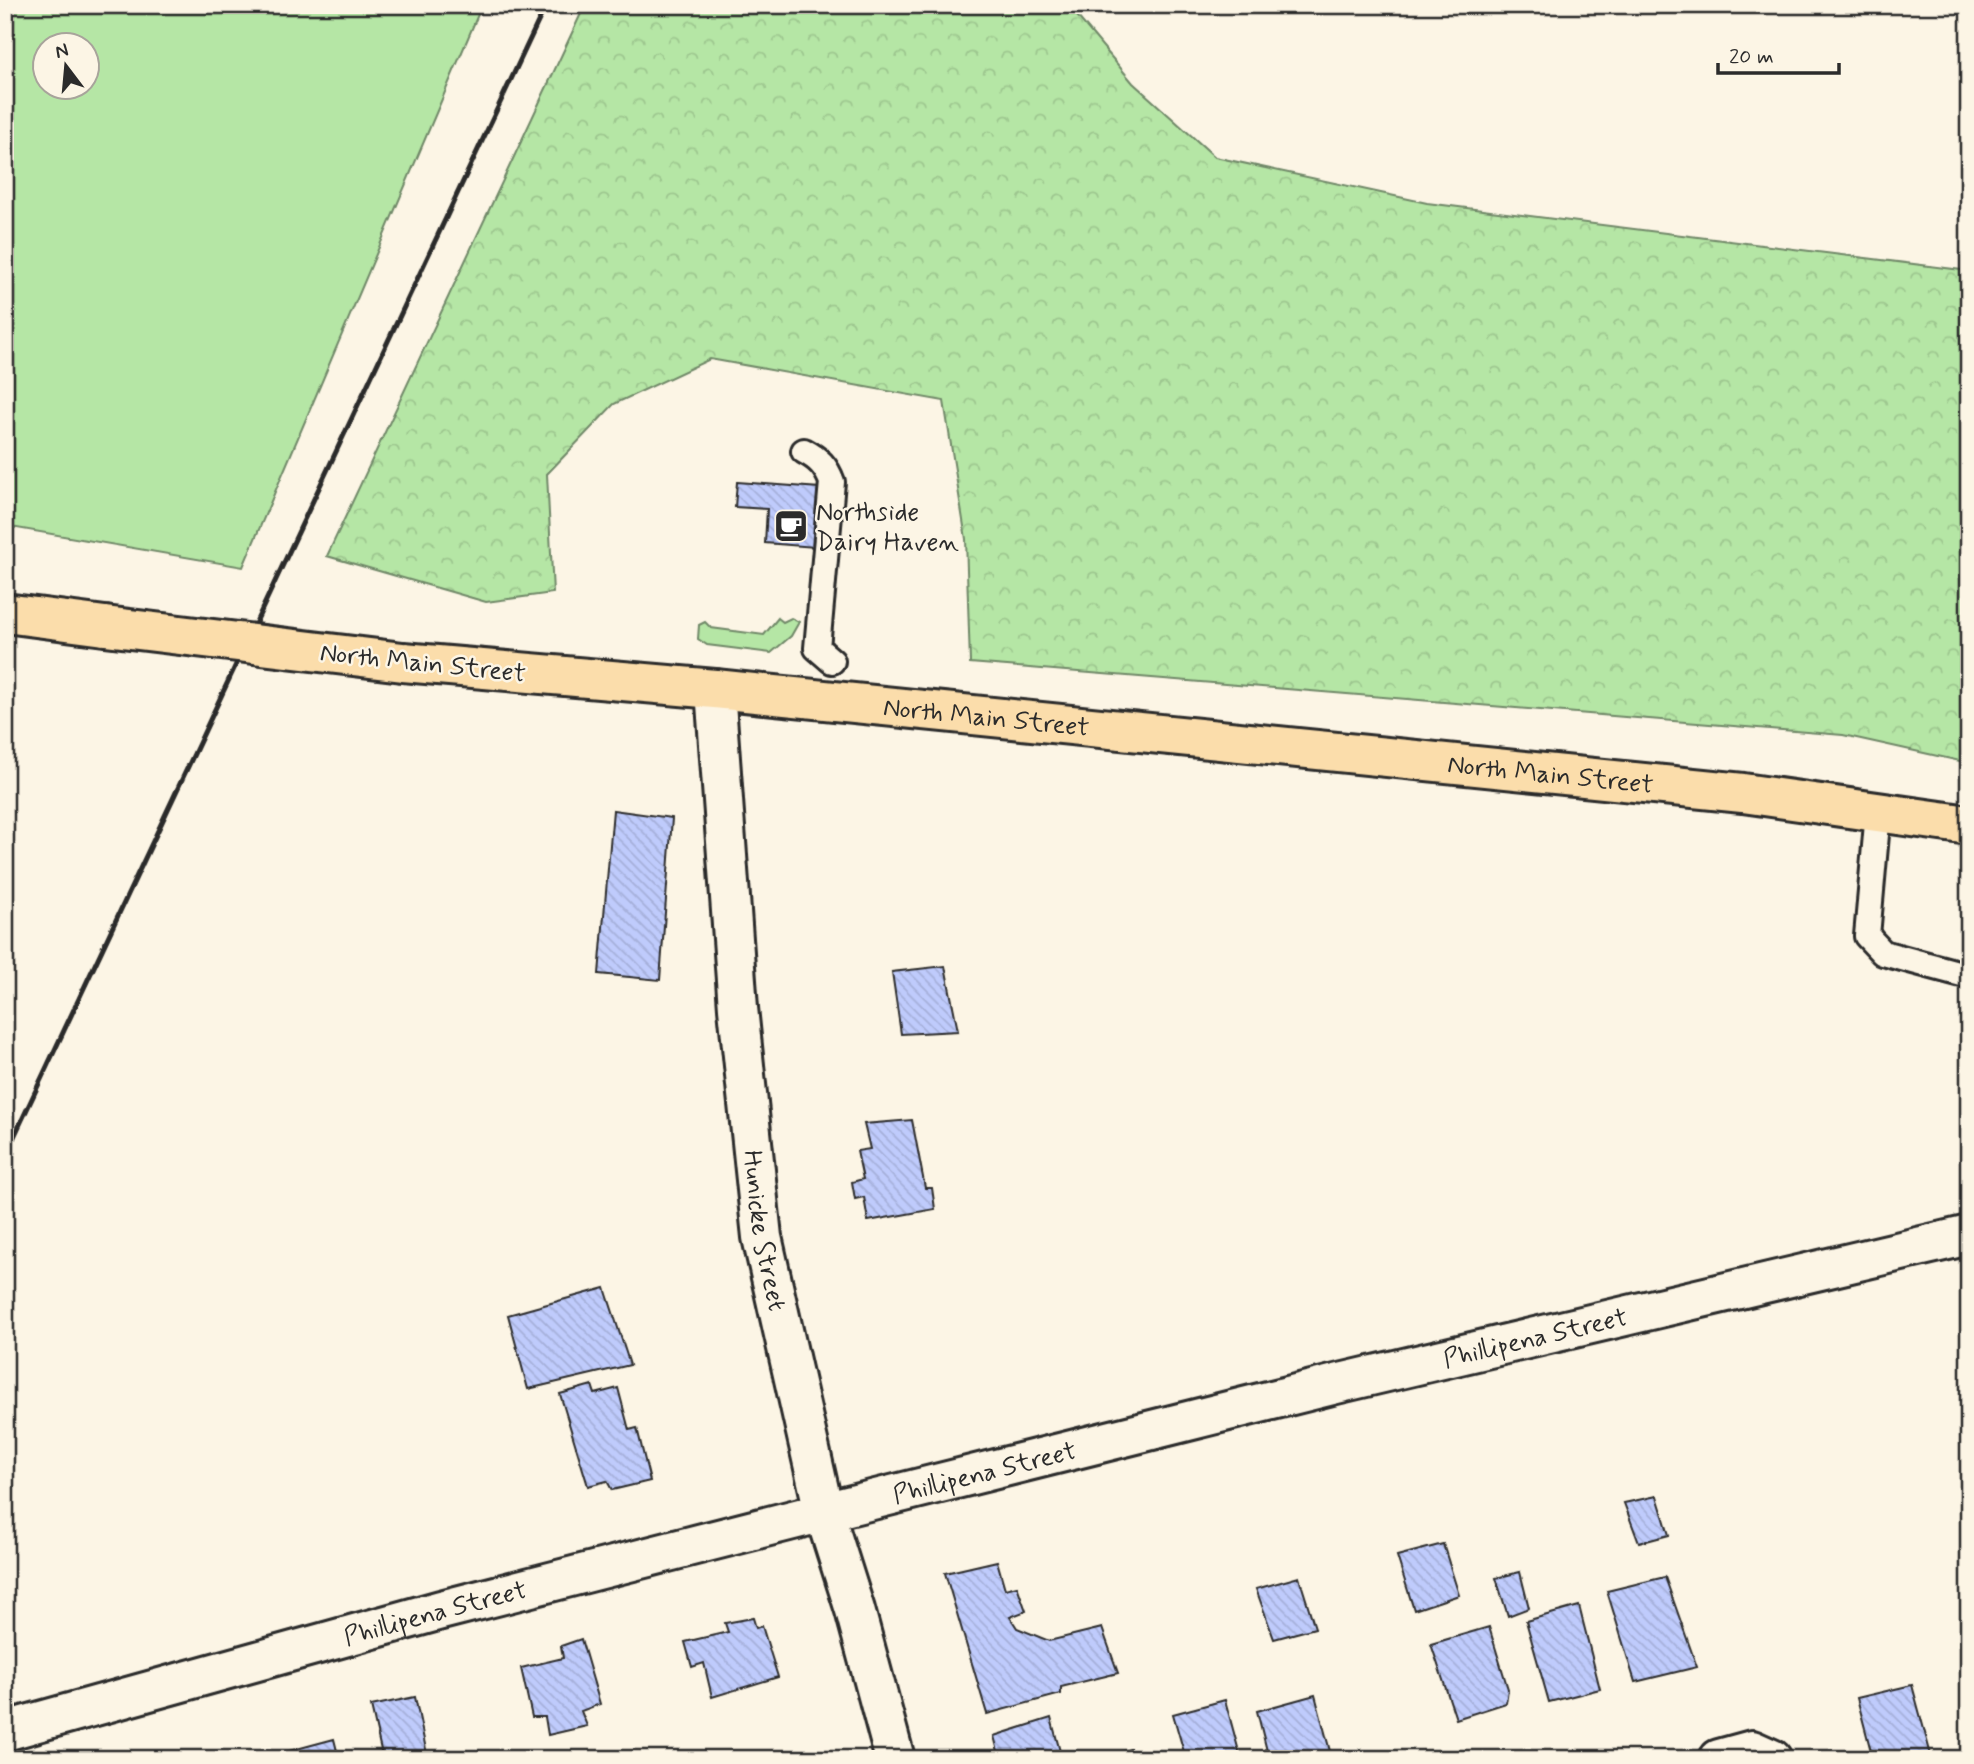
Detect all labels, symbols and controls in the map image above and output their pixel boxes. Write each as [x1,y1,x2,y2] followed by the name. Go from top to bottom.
[32,32,102,102] north arrow
[1718,32,1839,76] scale bar
[52,37,71,65] text: N
[1729,43,1774,71] text: 20 m
[816,496,959,560] place label: Northside Dairy Haven
[772,507,810,545] cafe icon: Northside Dairy Haven
[318,636,528,692] street label: North Main Street
[882,691,1091,746] street label: North Main Street
[1446,748,1655,803] street label: North Main Street
[734,1149,793,1315] street label: Hunicke Street
[1440,1301,1631,1377] street label: Phillipena Street
[889,1435,1080,1513] street label: Phillipena Street
[340,1574,531,1655] street label: Phillipena Street

